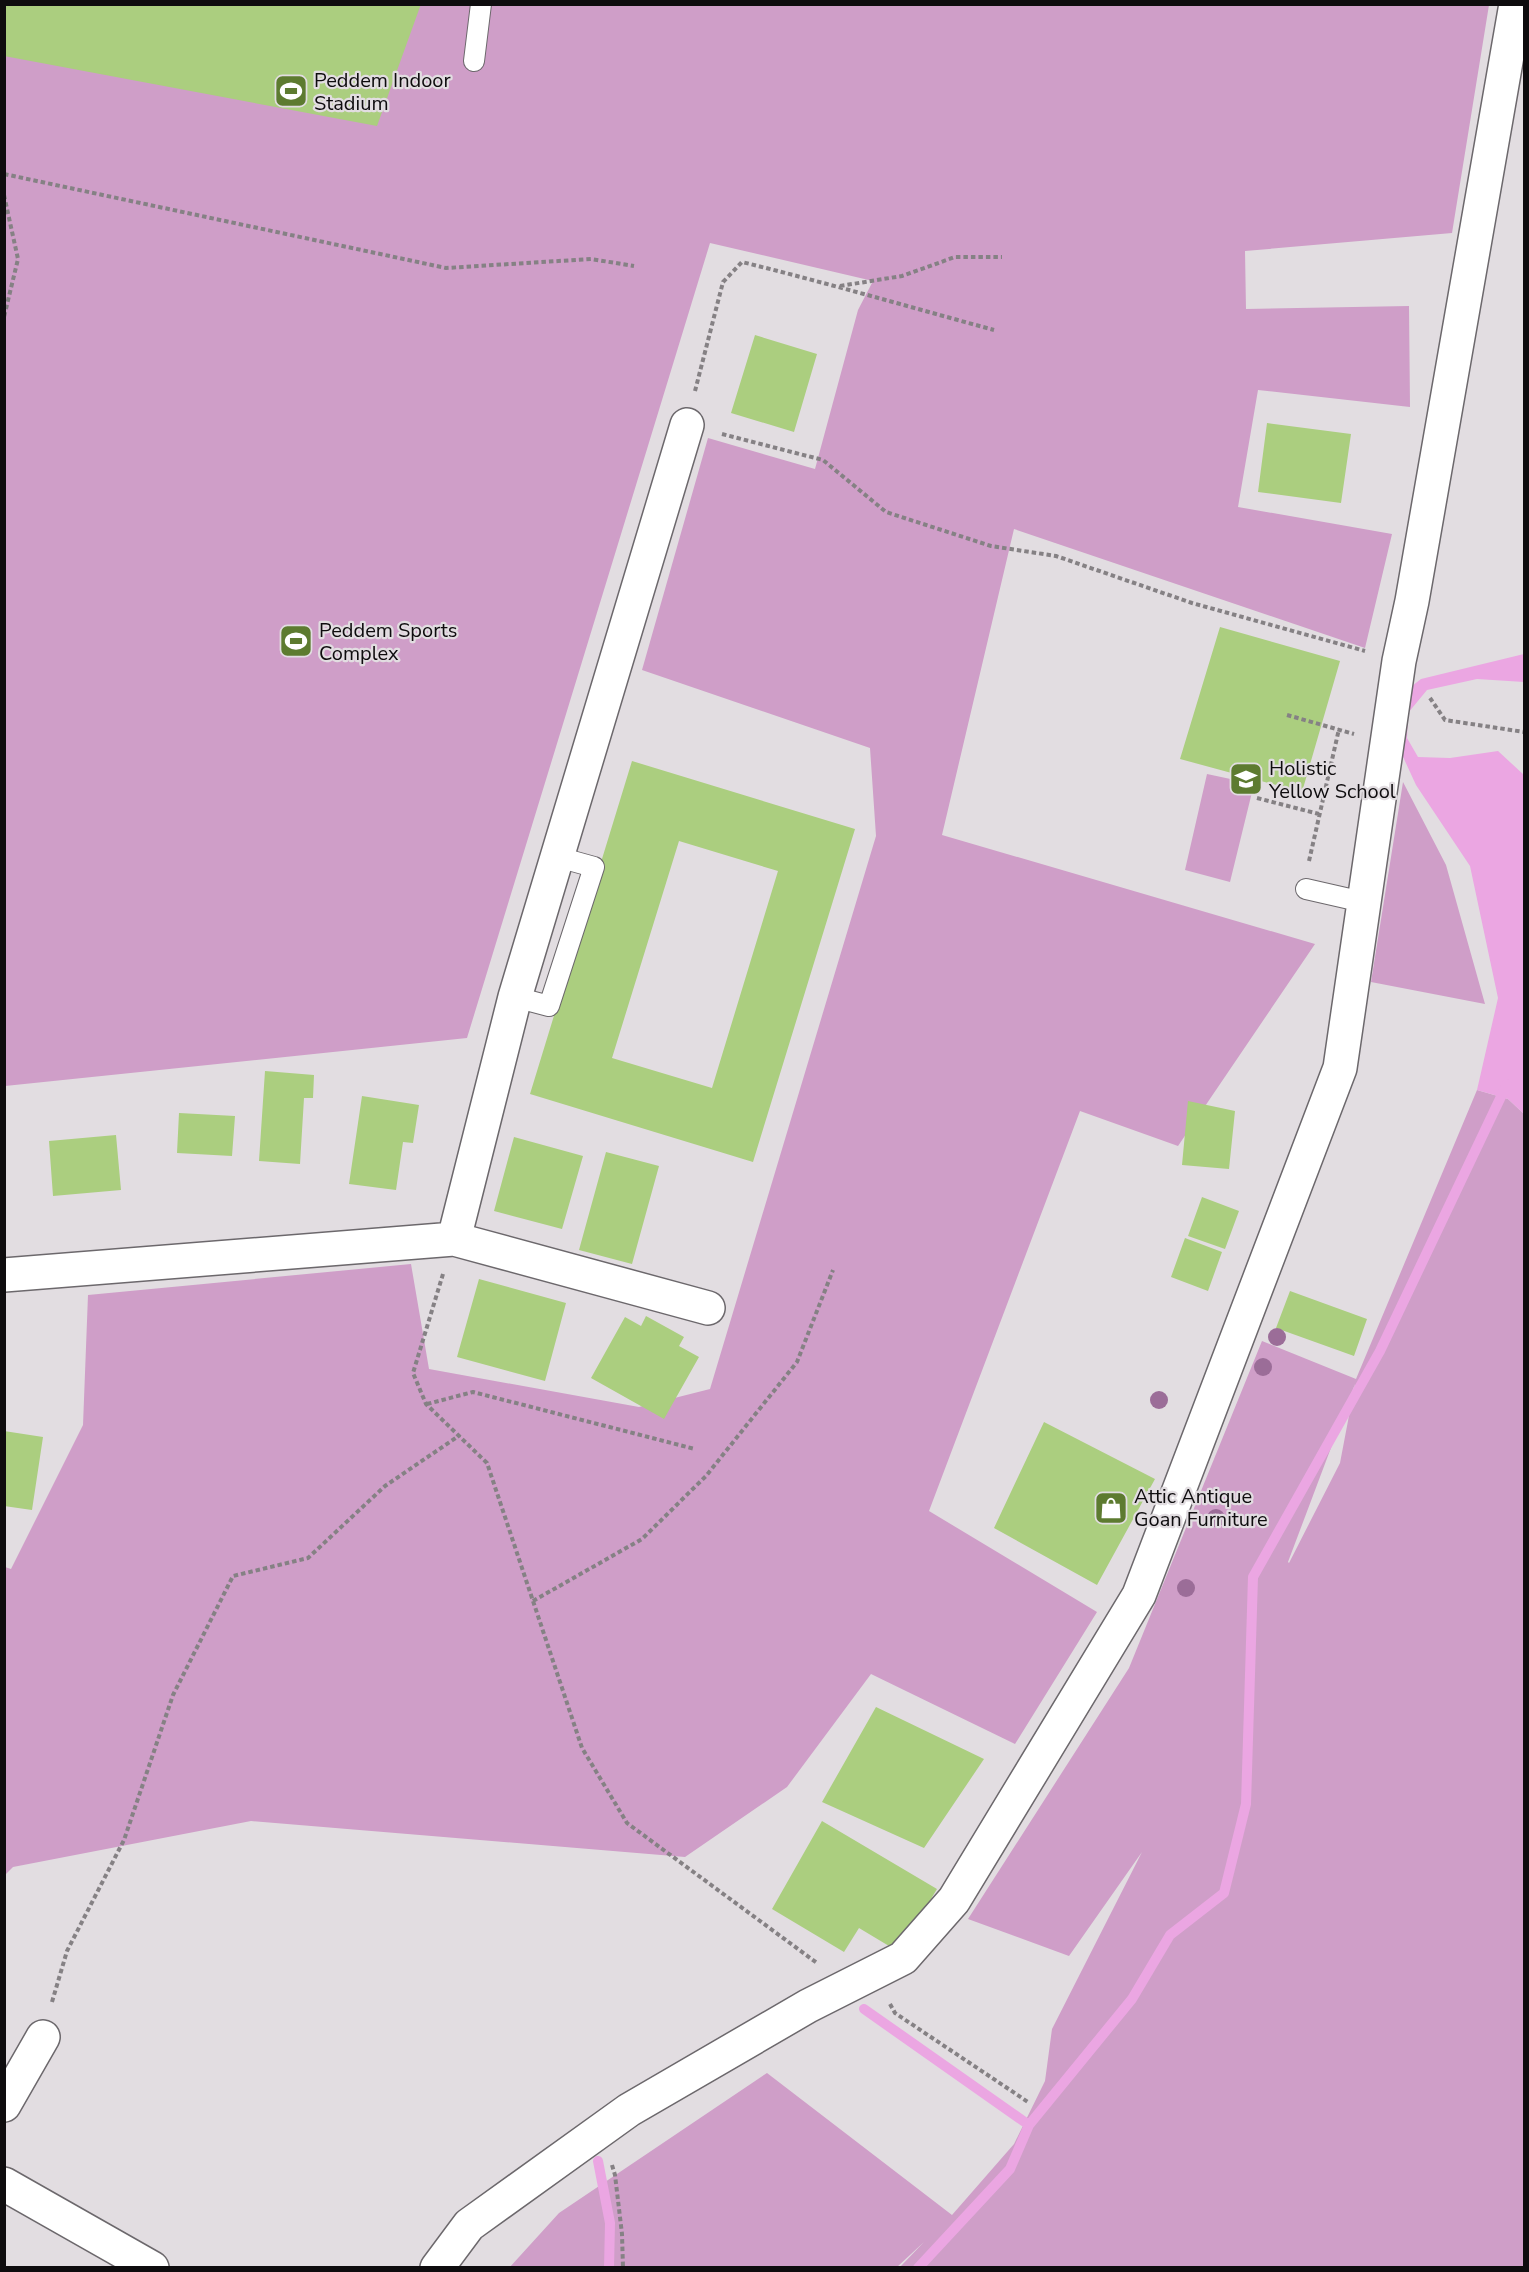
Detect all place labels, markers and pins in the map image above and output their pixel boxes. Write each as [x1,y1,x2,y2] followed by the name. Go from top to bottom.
[314,67,451,117] place label: Peddem Indoor Stadium
[273,73,309,109] sports icon: Peddem Indoor Stadium
[319,617,457,667] place label: Peddem Sports Complex
[278,623,314,659] sports icon: Peddem Sports Complex
[1268,755,1396,805] place label: Holistic Yellow School
[1228,761,1264,797] school or university icon: Holistic Yellow School
[1134,1483,1268,1533] place label: Attic Antique Goan Furniture
[1093,1490,1129,1526] shop icon: Attic Antique Goan Furniture

